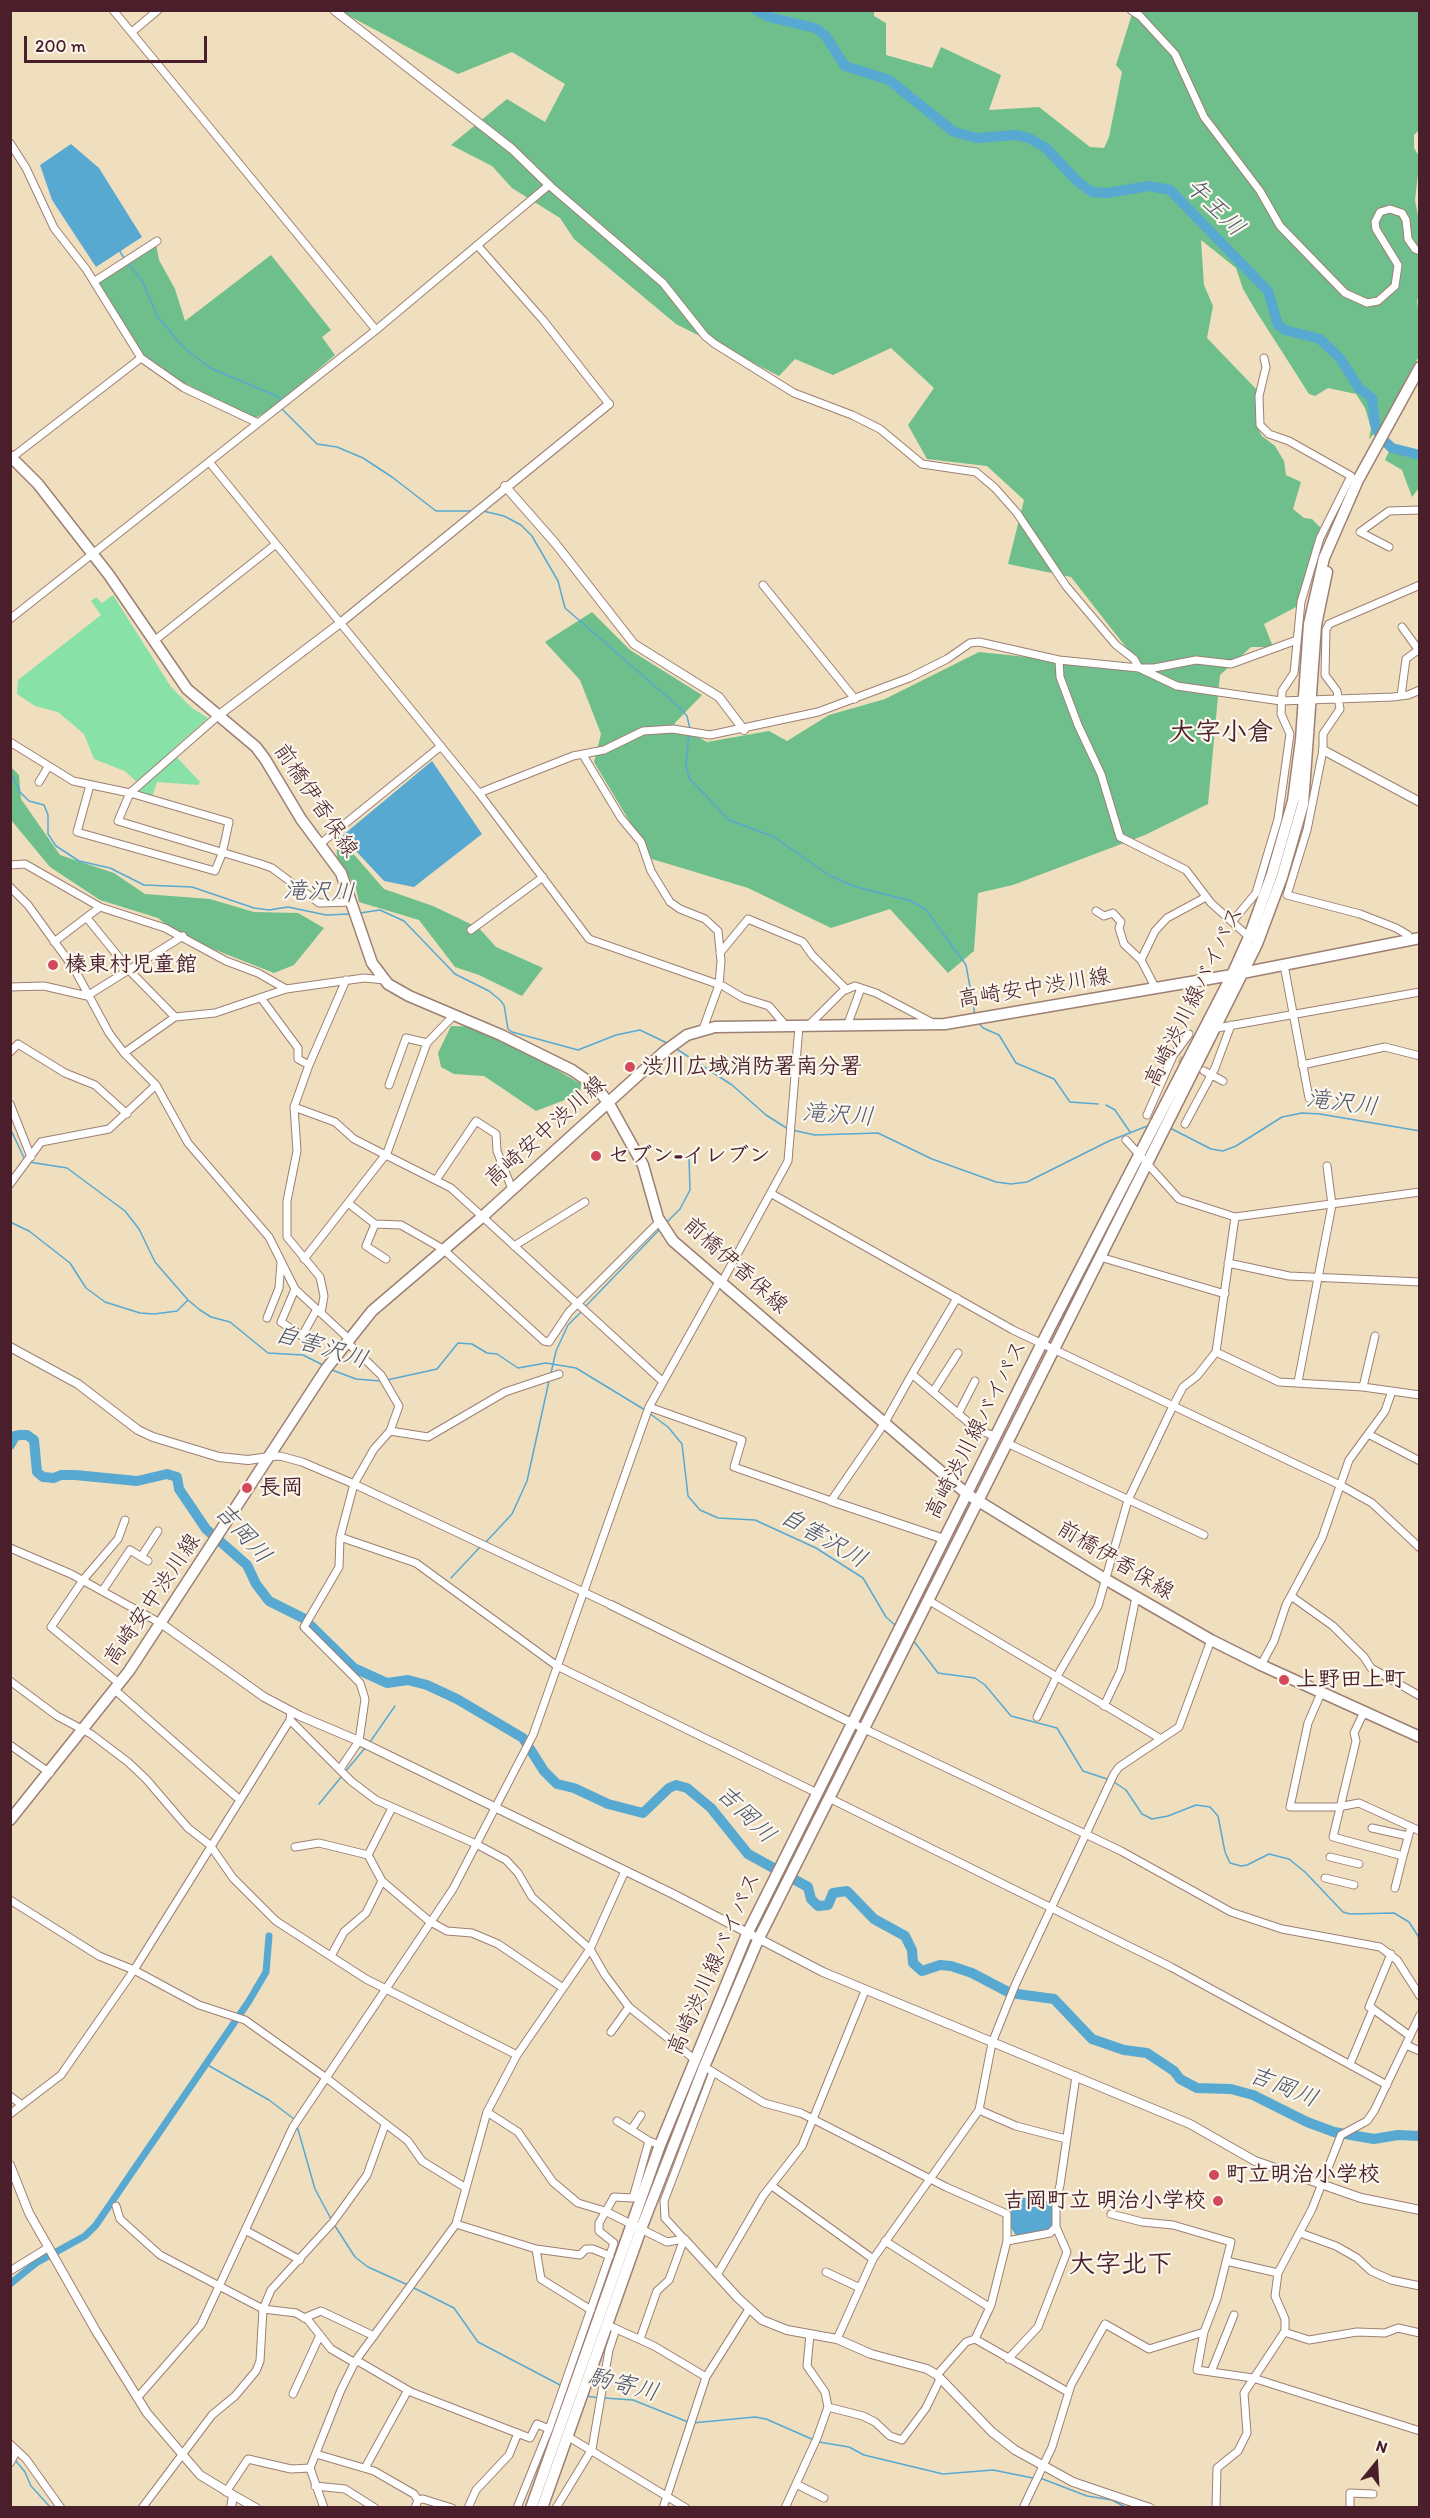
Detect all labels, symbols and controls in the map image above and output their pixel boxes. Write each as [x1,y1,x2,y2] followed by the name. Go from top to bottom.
[27,24,210,62] scale bar
[35,35,86,57] text: 200 m
[1178,173,1250,243] water label: 午王川
[1169,717,1273,749] district label: 大字小倉
[267,739,363,863] street label: 前橋伊香保線
[283,877,355,909] water label: 滝沢川
[1140,902,1250,1092] street label: 高崎渋川線バイパス
[65,952,197,978] place label: 榛東村児童館
[46,958,60,972] marker: 榛東村児童館
[956,964,1112,1014] street label: 高崎安中渋川線
[642,1054,862,1080] place label: 渋川広域消防署南分署
[623,1060,637,1074] marker: 渋川広域消防署南分署
[480,1071,612,1193] street label: 高崎安中渋川線
[1305,1085,1379,1123] water label: 滝沢川
[801,1099,875,1133] water label: 滝沢川
[608,1143,771,1169] place label: セブン-イレブン
[589,1149,603,1163] marker: セブン-イレブン
[677,1212,793,1320] street label: 前橋伊香保線
[271,1320,371,1376] water label: 自害沢川
[920,1336,1034,1524] street label: 高崎渋川線バイパス
[259,1475,303,1501] place label: 長岡
[240,1481,254,1495] marker: 長岡
[207,1498,277,1570] water label: 吉岡川
[774,1503,872,1575] water label: 自害沢川
[1052,1516,1178,1606] street label: 前橋伊香保線
[99,1529,207,1671] street label: 高崎安中渋川線
[1296,1667,1406,1693] place label: 上野田上町
[1277,1673,1291,1687] marker: 上野田上町
[709,1780,781,1850] water label: 吉岡川
[663,1868,767,2060] street label: 高崎渋川線バイパス
[1244,2061,1322,2115] water label: 吉岡川
[1226,2162,1380,2188] place label: 町立明治小学校
[1207,2168,1221,2182] marker: 町立明治小学校
[1003,2188,1206,2214] place label: 吉岡町立 明治小学校
[1211,2194,1225,2208] marker: 吉岡町立 明治小学校
[1069,2249,1173,2281] district label: 大字北下
[585,2363,661,2409] water label: 駒寄川
[1346,2434,1406,2494] north arrow
[1374,2436,1390,2457] text: N

